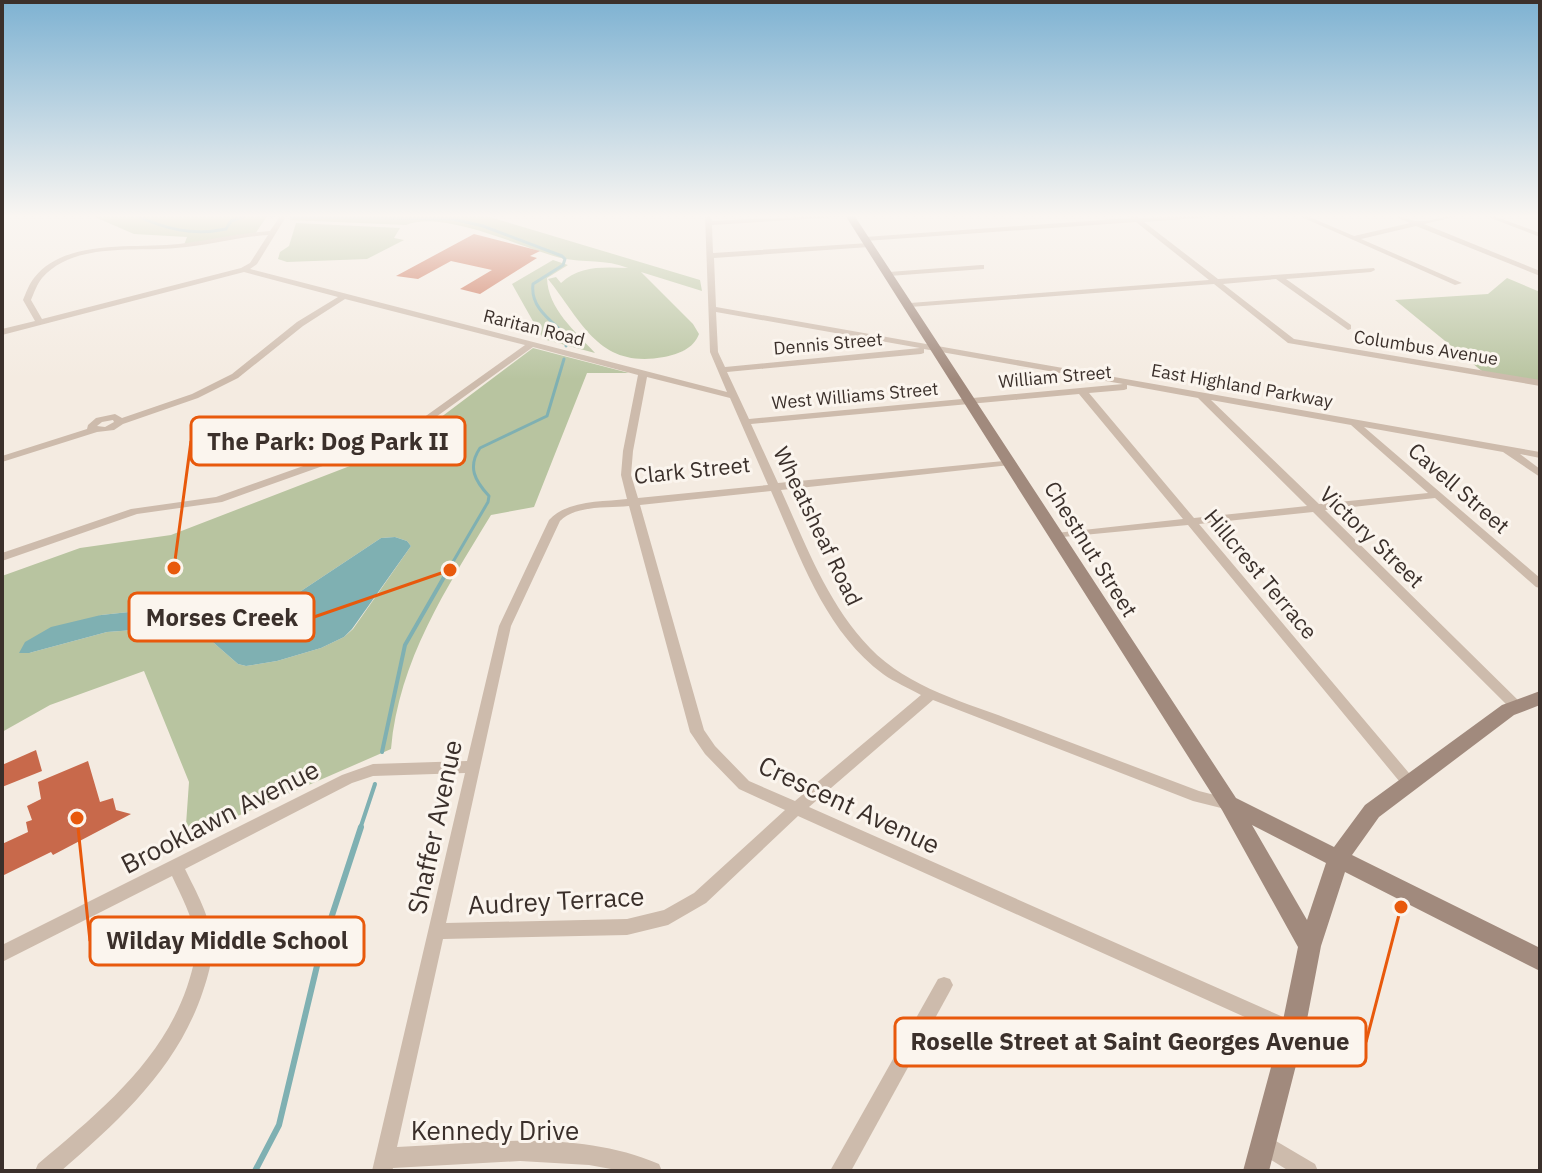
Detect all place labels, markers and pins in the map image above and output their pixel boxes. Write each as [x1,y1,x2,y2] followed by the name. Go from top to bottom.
[191,417,465,465] callout: The Park: Dog Park II
[129,593,314,641] callout: Morses Creek
[90,917,364,965] callout: Wilday Middle School
[895,1018,1366,1066] callout: Roselle Street at Saint Georges Avenue

